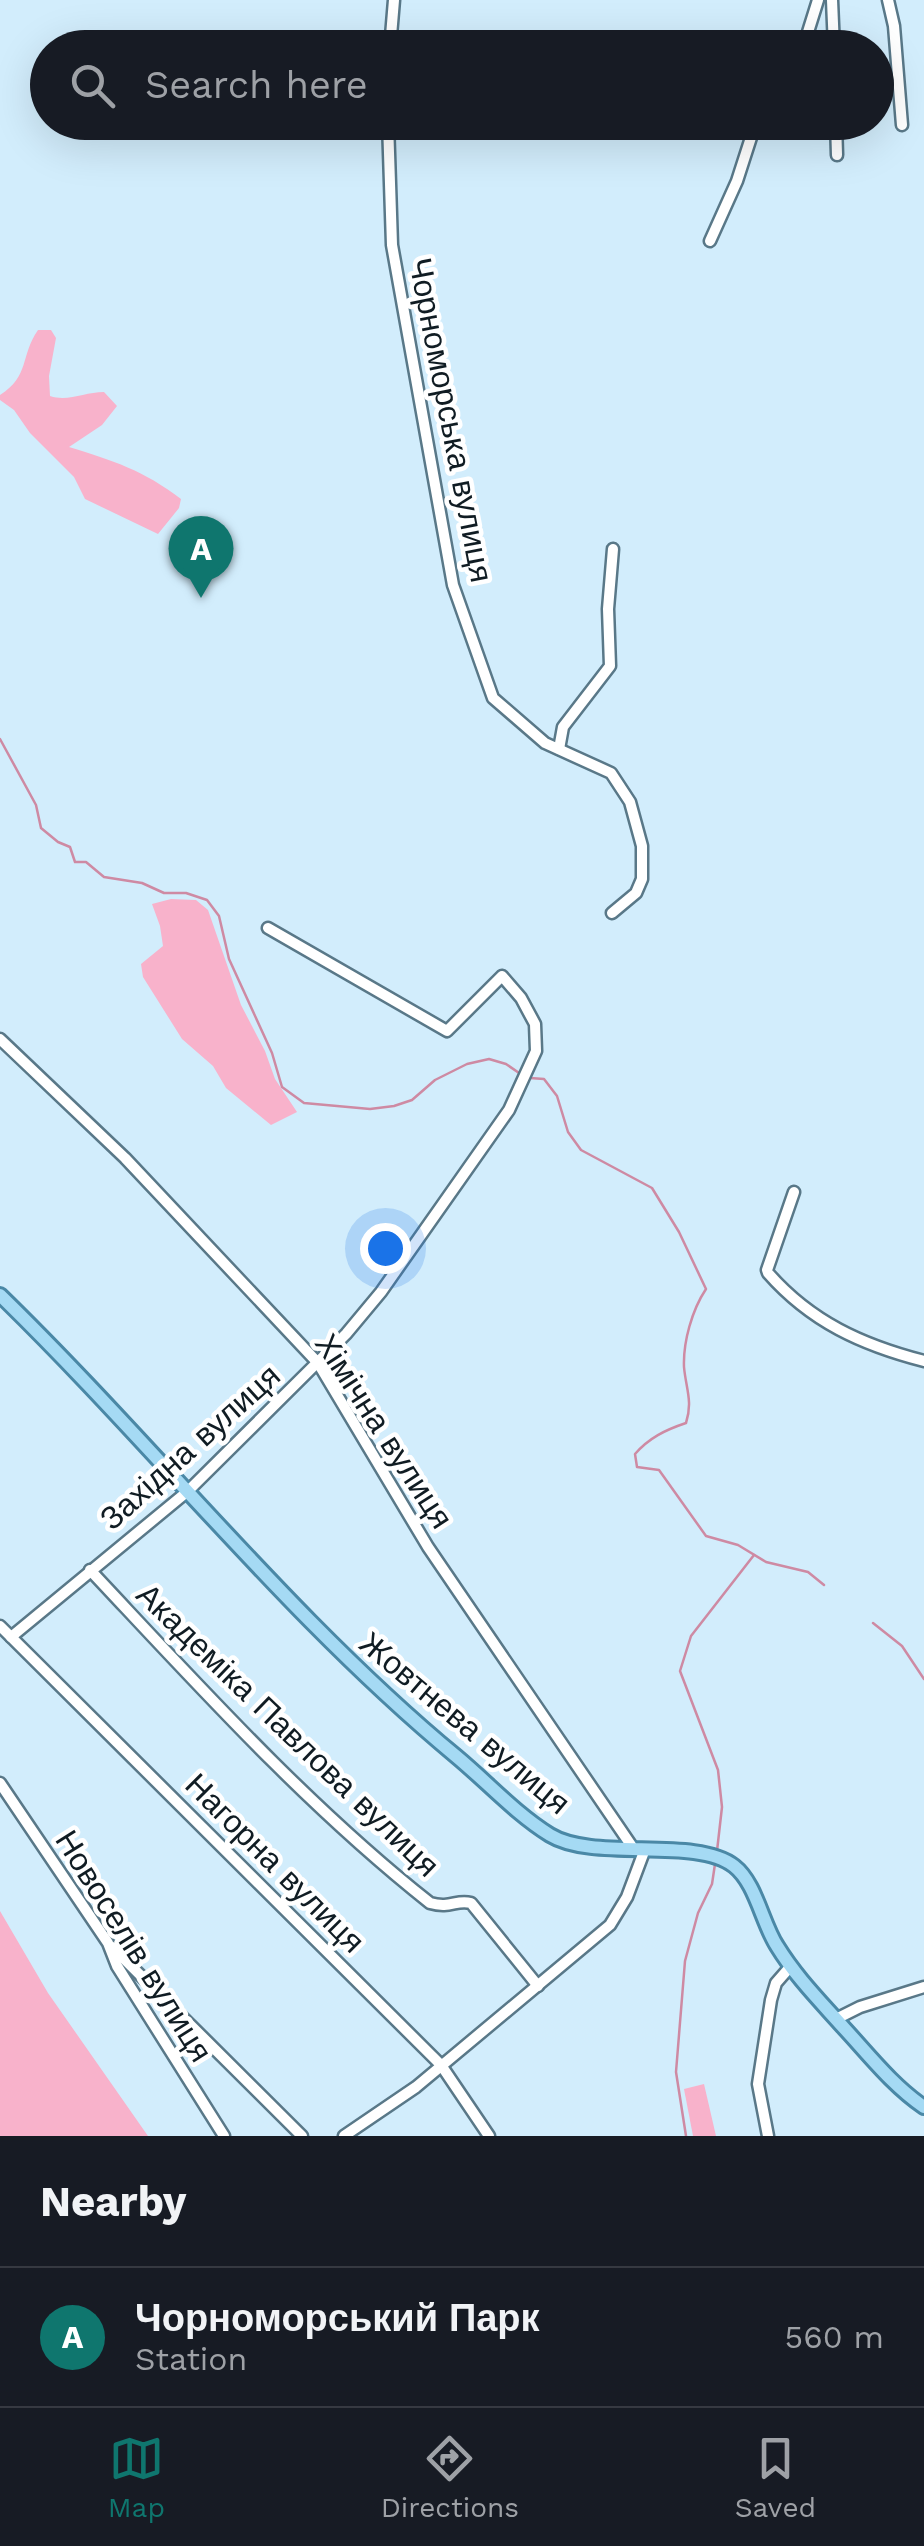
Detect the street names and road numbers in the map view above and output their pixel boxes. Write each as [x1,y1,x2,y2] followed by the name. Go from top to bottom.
[401,254,501,586] street label: Чорноморська вулиця
[307,1327,461,1535] street label: Хімічна вулиця
[92,1356,288,1538] street label: Західна вулиця
[129,1575,447,1885] street label: Академіка Павлова вулиця
[352,1624,578,1822] street label: Жовтнева вулиця
[178,1766,372,1960] street label: Нагорна вулиця
[48,1823,220,2069] street label: Новоселів вулиця

